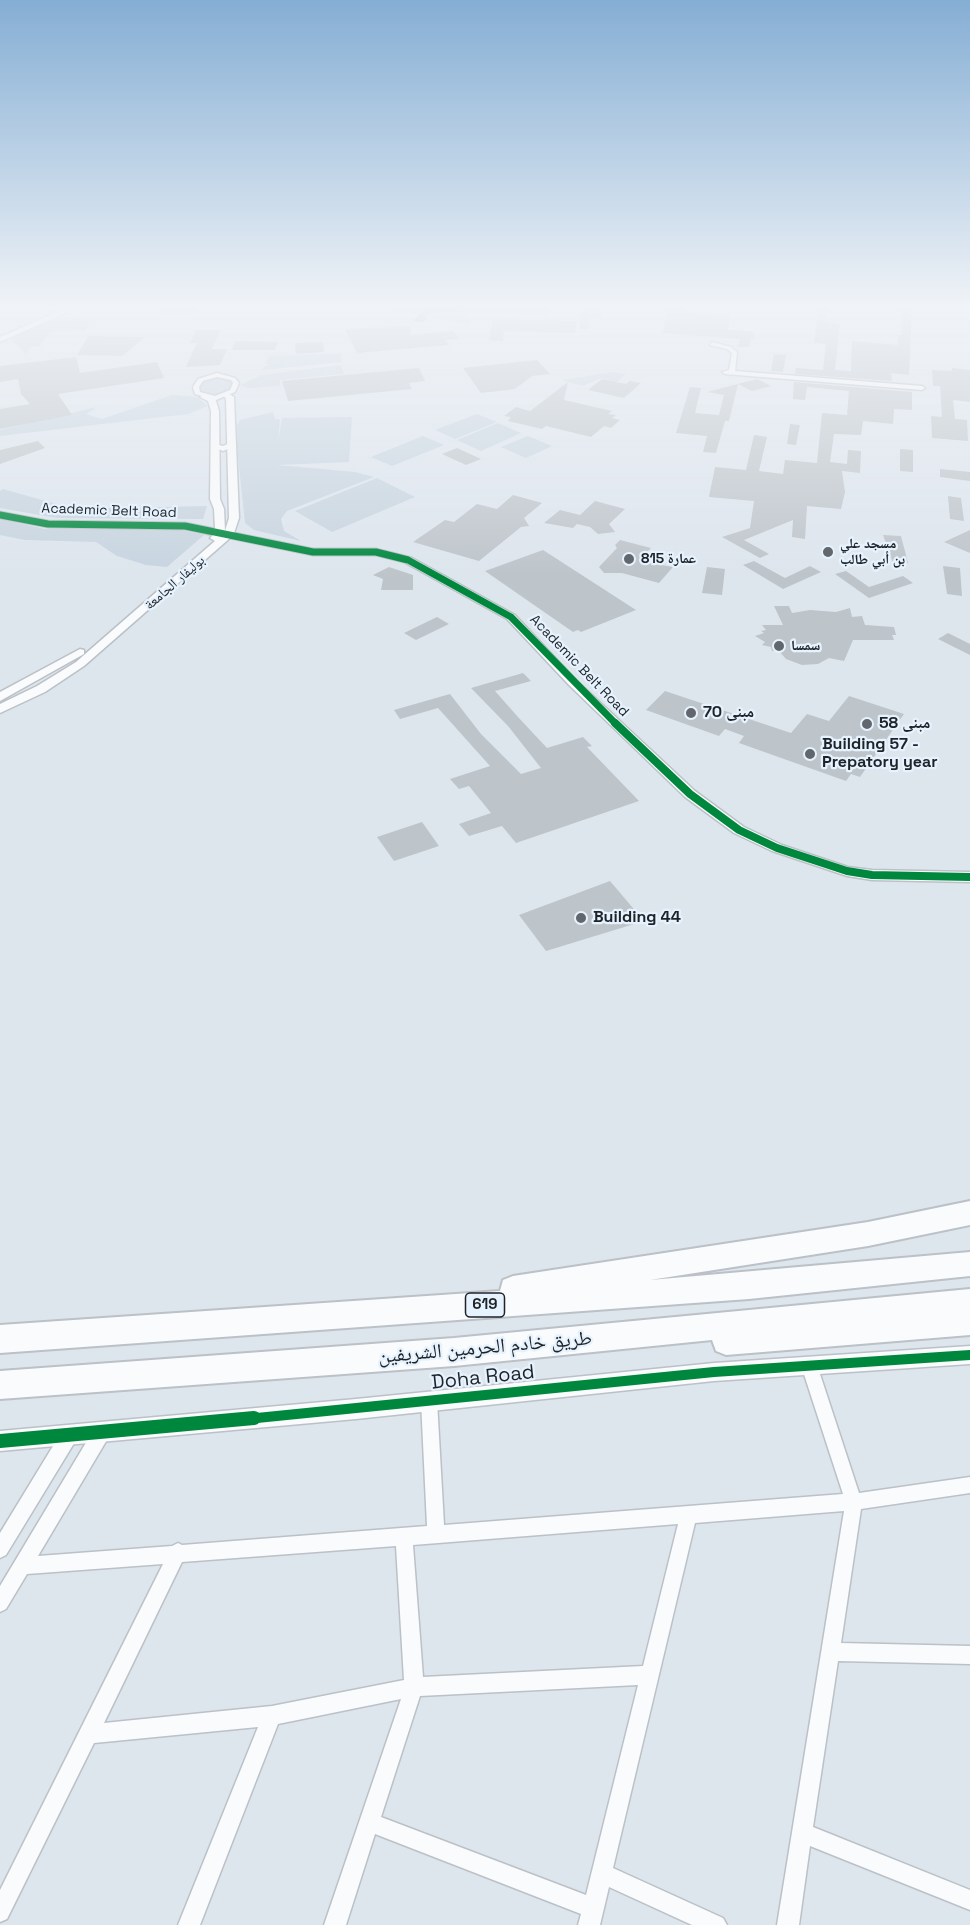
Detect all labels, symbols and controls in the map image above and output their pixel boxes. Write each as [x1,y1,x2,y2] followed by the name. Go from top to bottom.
[41,500,177,522] street label: Academic Belt Road
[840,536,905,568] place label: مسجد علي بن أبي طالب
[821,545,835,559] marker: مسجد علي بن أبي طالب
[641,551,696,567] place label: عمارة 815
[142,552,208,614] street label: بوليفار الجامعة
[622,552,636,566] marker: عمارة 815
[526,612,632,720] street label: Academic Belt Road
[791,638,820,654] place label: سمسا
[772,639,786,653] marker: سمسا
[703,703,754,723] place label: مبنى 70
[684,706,698,720] marker: مبنى 70
[879,714,930,734] place label: مبنى 58
[860,717,874,731] marker: مبنى 58
[822,735,938,773] place label: Building 57 - Prepatory year
[803,747,817,761] marker: Building 57 - Prepatory year
[593,908,681,928] place label: Building 44
[574,911,588,925] marker: Building 44
[466,1293,504,1317] road number: 619
[377,1327,593,1369] street label: طريق خادم الحرمين الشريفين
[430,1361,536,1395] street label: Doha Road

